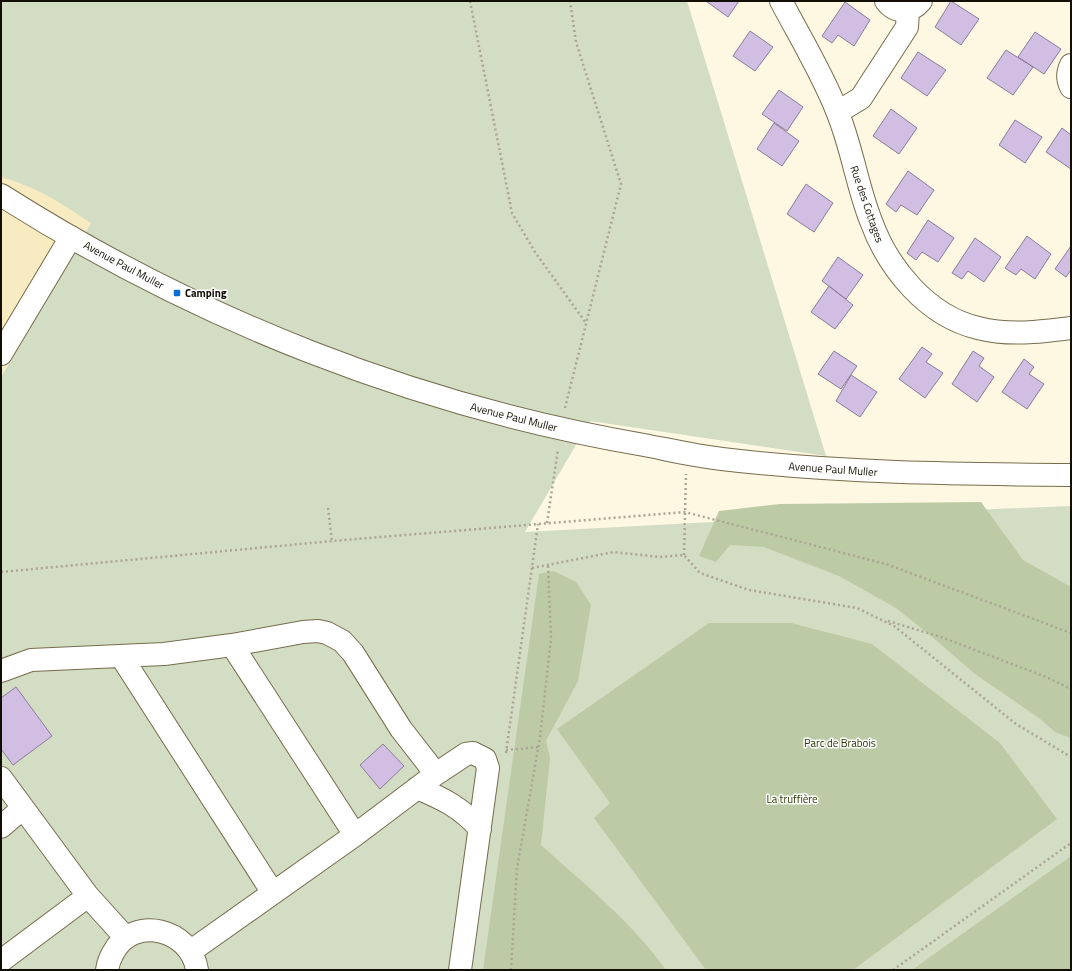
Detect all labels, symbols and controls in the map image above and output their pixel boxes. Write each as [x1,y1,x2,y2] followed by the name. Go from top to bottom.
[846,163,888,245] street label: Rue des Cottages
[81,237,167,293] street label: Avenue Paul Muller
[185,285,227,301] place label: Camping
[172,288,182,298] marker: Camping
[469,398,559,436] street label: Avenue Paul Muller
[788,458,878,480] street label: Avenue Paul Muller
[804,735,876,751] park label: Parc de Brabois
[766,791,818,807] park label: La truffière

